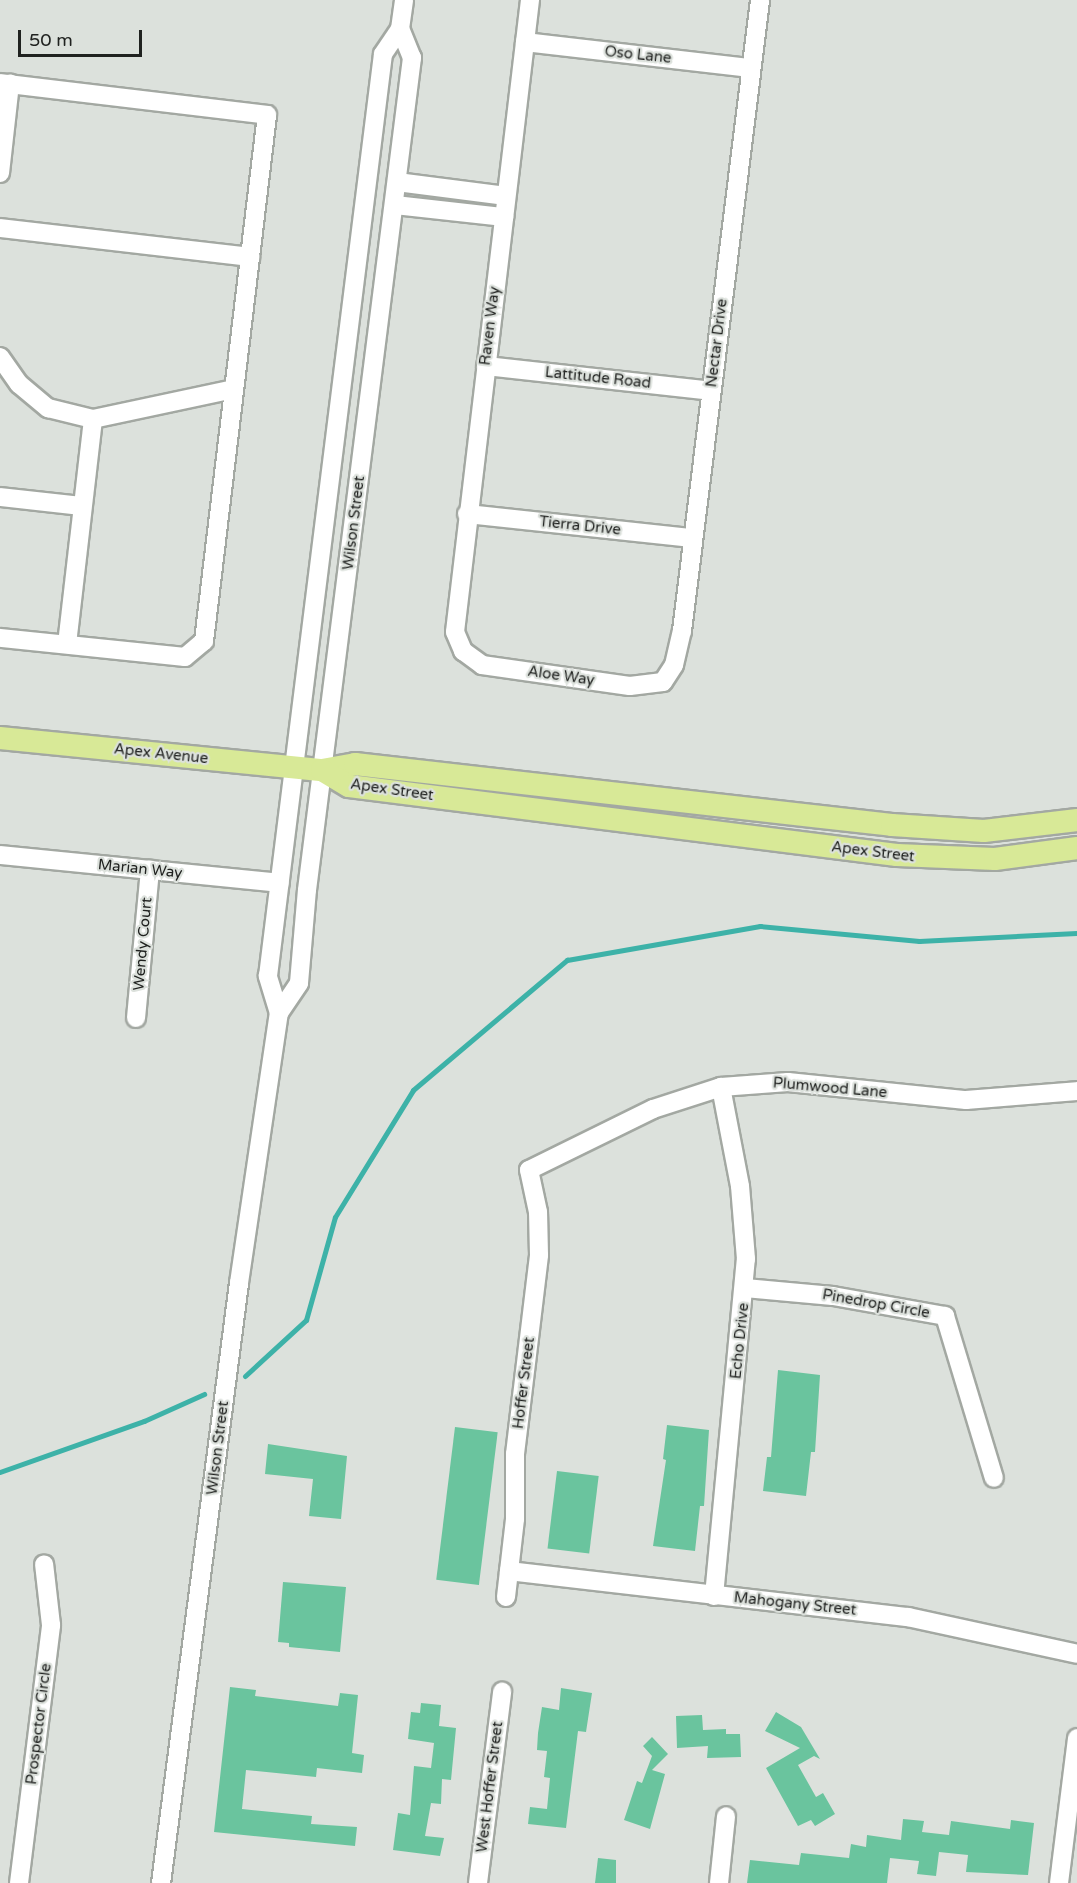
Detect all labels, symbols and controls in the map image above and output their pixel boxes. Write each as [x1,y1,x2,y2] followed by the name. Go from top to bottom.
[21,18,146,56] scale bar
[29,29,73,51] text: 50 m
[604,43,672,67] street label: Oso Lane
[476,286,504,366] street label: Raven Way
[703,298,731,388] street label: Nectar Drive
[544,363,652,393] street label: Lattitude Road
[339,475,369,571] street label: Wilson Street
[538,513,622,539] street label: Tierra Drive
[526,662,596,690] street label: Aloe Way
[113,740,209,768] street label: Apex Avenue
[349,775,435,805] street label: Apex Street
[830,838,916,866] street label: Apex Street
[97,856,183,882] street label: Marian Way
[130,897,156,991] street label: Wendy Court
[772,1074,888,1102] street label: Plumwood Lane
[821,1286,931,1322] street label: Pinedrop Circle
[727,1302,753,1380] street label: Echo Drive
[509,1336,539,1430] street label: Hoffer Street
[203,1400,233,1496] street label: Wilson Street
[733,1589,857,1619] street label: Mahogany Street
[23,1662,55,1786] street label: Prospector Circle
[473,1720,507,1854] street label: West Hoffer Street

